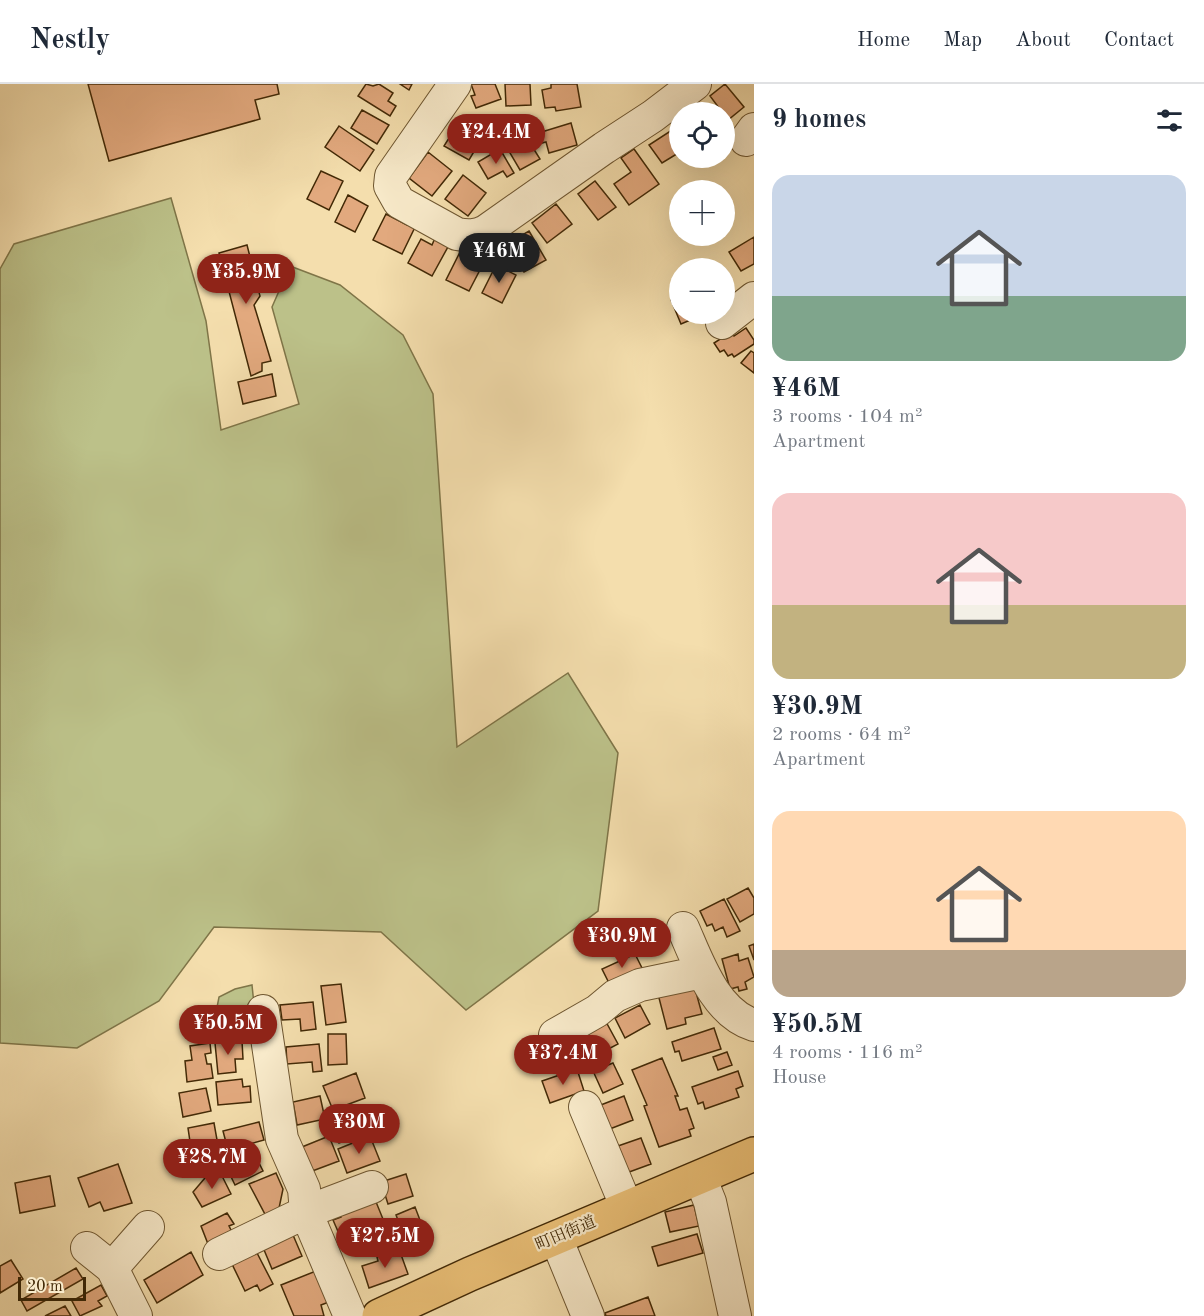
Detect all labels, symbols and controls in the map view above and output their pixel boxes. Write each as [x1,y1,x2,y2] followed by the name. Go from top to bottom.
[30,27,110,55] text: Nestly
[857,30,910,51] text: Home
[943,30,982,51] text: Map
[1015,30,1071,51] text: About
[1104,30,1174,51] text: Contact
[669,102,735,324] map controls
[669,102,735,168] button: locate
[1153,104,1186,137] icon: filters
[772,107,866,133] text: 9 homes
[447,114,545,165] pin: ¥24.4M
[461,123,531,143] text: ¥24.4M
[669,180,735,246] button: +
[925,214,1033,322] icon: home
[463,233,535,284] pin: ¥46M
[473,242,525,262] text: ¥46M
[197,254,295,305] pin: ¥35.9M
[669,258,735,324] button: −
[211,263,281,283] text: ¥35.9M
[772,376,840,402] text: ¥46M
[772,407,922,427] text: 3 rooms · 104 m²
[772,432,866,452] text: Apartment
[925,532,1033,640] icon: home
[772,694,863,720] text: ¥30.9M
[772,725,911,745] text: 2 rooms · 64 m²
[772,750,866,770] text: Apartment
[925,850,1033,958] icon: home
[573,918,671,969] pin: ¥30.9M
[587,927,657,947] text: ¥30.9M
[179,1005,277,1056] pin: ¥50.5M
[772,1012,863,1038] text: ¥50.5M
[193,1014,263,1034] text: ¥50.5M
[514,1035,612,1086] pin: ¥37.4M
[772,1043,922,1063] text: 4 rooms · 116 m²
[528,1044,598,1064] text: ¥37.4M
[772,1068,826,1088] text: House
[323,1104,395,1155] pin: ¥30M
[333,1113,385,1133] text: ¥30M
[163,1139,261,1190] pin: ¥28.7M
[177,1148,247,1168] text: ¥28.7M
[533,1212,599,1254] street label: 町田街道
[336,1218,434,1269] pin: ¥27.5M
[350,1227,420,1247] text: ¥27.5M
[18,1274,86,1302] scale bar
[27,1279,63,1295] text: 20 m

